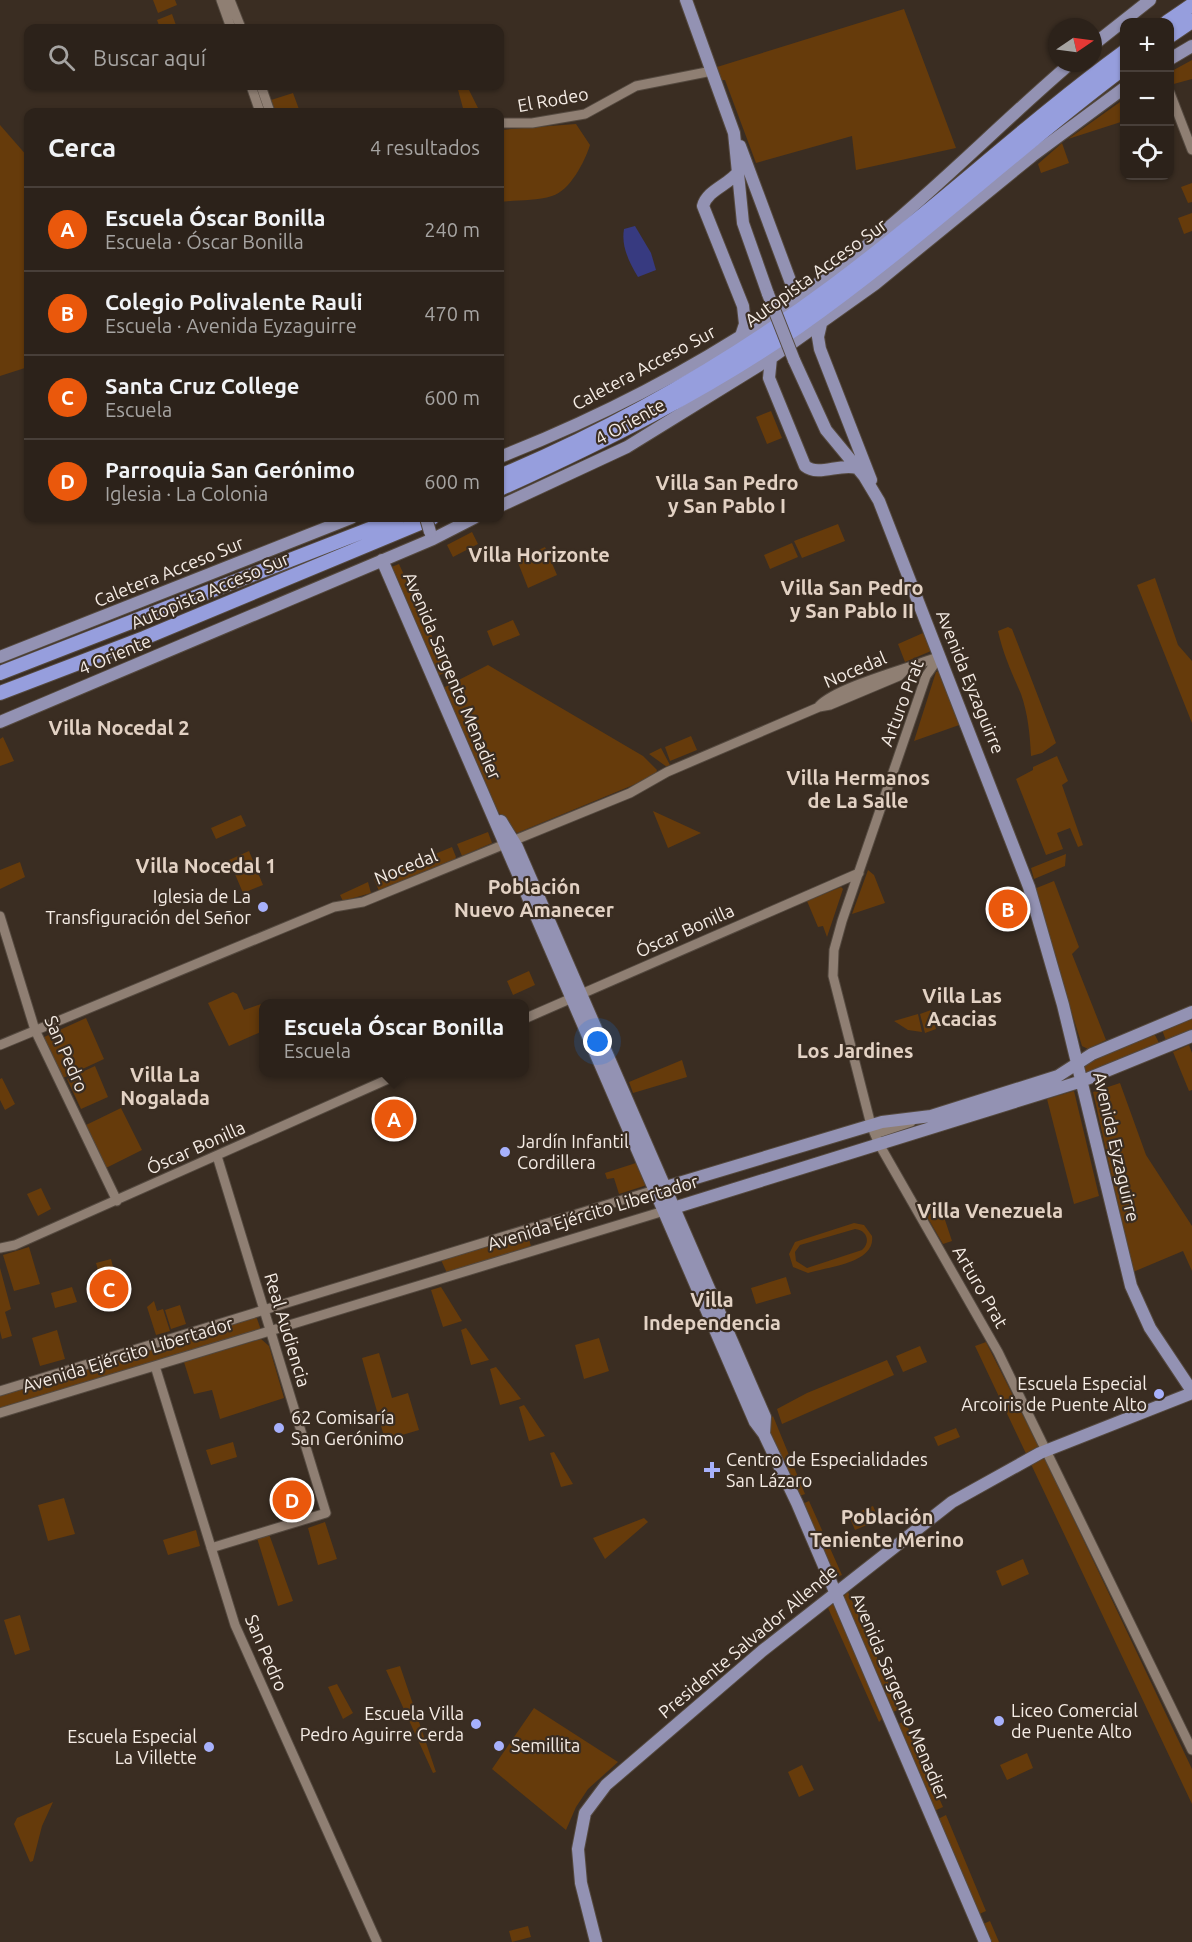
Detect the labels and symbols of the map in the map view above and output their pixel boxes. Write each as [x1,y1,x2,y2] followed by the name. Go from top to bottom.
[1048,18,1102,72] north arrow
[516,83,590,115] street label: El Rodeo
[741,214,890,330] street label: Autopista Acceso Sur
[568,321,719,413] street label: Caletera Acceso Sur
[591,394,668,448] street label: 4 Oriente
[656,471,798,517] district label: Villa San Pedro y San Pablo I
[91,532,246,610] street label: Caletera Acceso Sur
[468,543,610,566] district label: Villa Horizonte
[127,548,292,632] street label: Autopista Acceso Sur
[400,569,506,782] street label: Avenida Sargento Menadier
[781,576,923,622] district label: Villa San Pedro y San Pablo II
[933,607,1009,756] street label: Avenida Eyzaguirre
[75,630,154,678] street label: 4 Oriente
[820,647,889,691] street label: Nocedal
[875,656,927,749] street label: Arturo Prat
[49,716,190,739] district label: Villa Nocedal 2
[786,766,930,812] district label: Villa Hermanos de La Salle
[371,844,440,888] street label: Nocedal
[136,854,277,877] district label: Villa Nocedal 1
[454,875,615,921] district label: Población Nuevo Amanecer
[46,886,251,927] place label: Iglesia de La Transfiguración del Señor
[988,886,1028,932] pin: B
[632,899,737,961] street label: Óscar Bonilla
[256,900,270,914] marker: Iglesia de La Transfiguración del Señor
[922,984,1002,1030] district label: Villa Las Acacias
[41,1012,93,1095] street label: San Pedro
[583,1027,612,1056] your location
[797,1039,913,1062] district label: Los Jardines
[120,1063,210,1109] district label: Villa La Nogalada
[1090,1070,1144,1224] street label: Avenida Eyzaguirre
[374,1096,414,1142] pin: A
[143,1116,248,1178] street label: Óscar Bonilla
[517,1131,629,1172] place label: Jardín Infantil Cordillera
[498,1145,512,1159] marker: Jardín Infantil Cordillera
[485,1170,701,1254] street label: Avenida Ejército Libertador
[917,1199,1063,1222] district label: Villa Venezuela
[949,1242,1012,1331] street label: Arturo Prat
[90,1266,128,1312] pin: C
[261,1270,315,1389] street label: Real Audiencia
[643,1288,781,1334] district label: Villa Independencia
[20,1312,236,1396] street label: Avenida Ejército Libertador
[961,1373,1147,1414] place label: Escuela Especial Arcoiris de Puente Alto
[1152,1387,1166,1401] marker: Escuela Especial Arcoiris de Puente Alto
[291,1407,404,1448] place label: 62 Comisaría San Gerónimo
[272,1421,286,1435] marker: 62 Comisaría San Gerónimo
[726,1449,928,1490] place label: Centro de Especialidades San Lázaro
[703,1461,721,1479] marker: Centro de Especialidades San Lázaro
[272,1478,312,1522] pin: D
[810,1505,964,1551] district label: Población Teniente Merino
[654,1561,841,1722] street label: Presidente Salvador Allende
[848,1590,954,1803] street label: Avenida Sargento Menadier
[242,1611,292,1694] street label: San Pedro
[1011,1700,1138,1741] place label: Liceo Comercial de Puente Alto
[300,1703,464,1744] place label: Escuela Villa Pedro Aguirre Cerda
[992,1714,1006,1728] marker: Liceo Comercial de Puente Alto
[469,1717,483,1731] marker: Escuela Villa Pedro Aguirre Cerda
[67,1726,197,1767] place label: Escuela Especial La Villette
[511,1735,580,1755] place label: Semillita
[492,1739,506,1753] marker: Semillita
[202,1740,216,1754] marker: Escuela Especial La Villette

